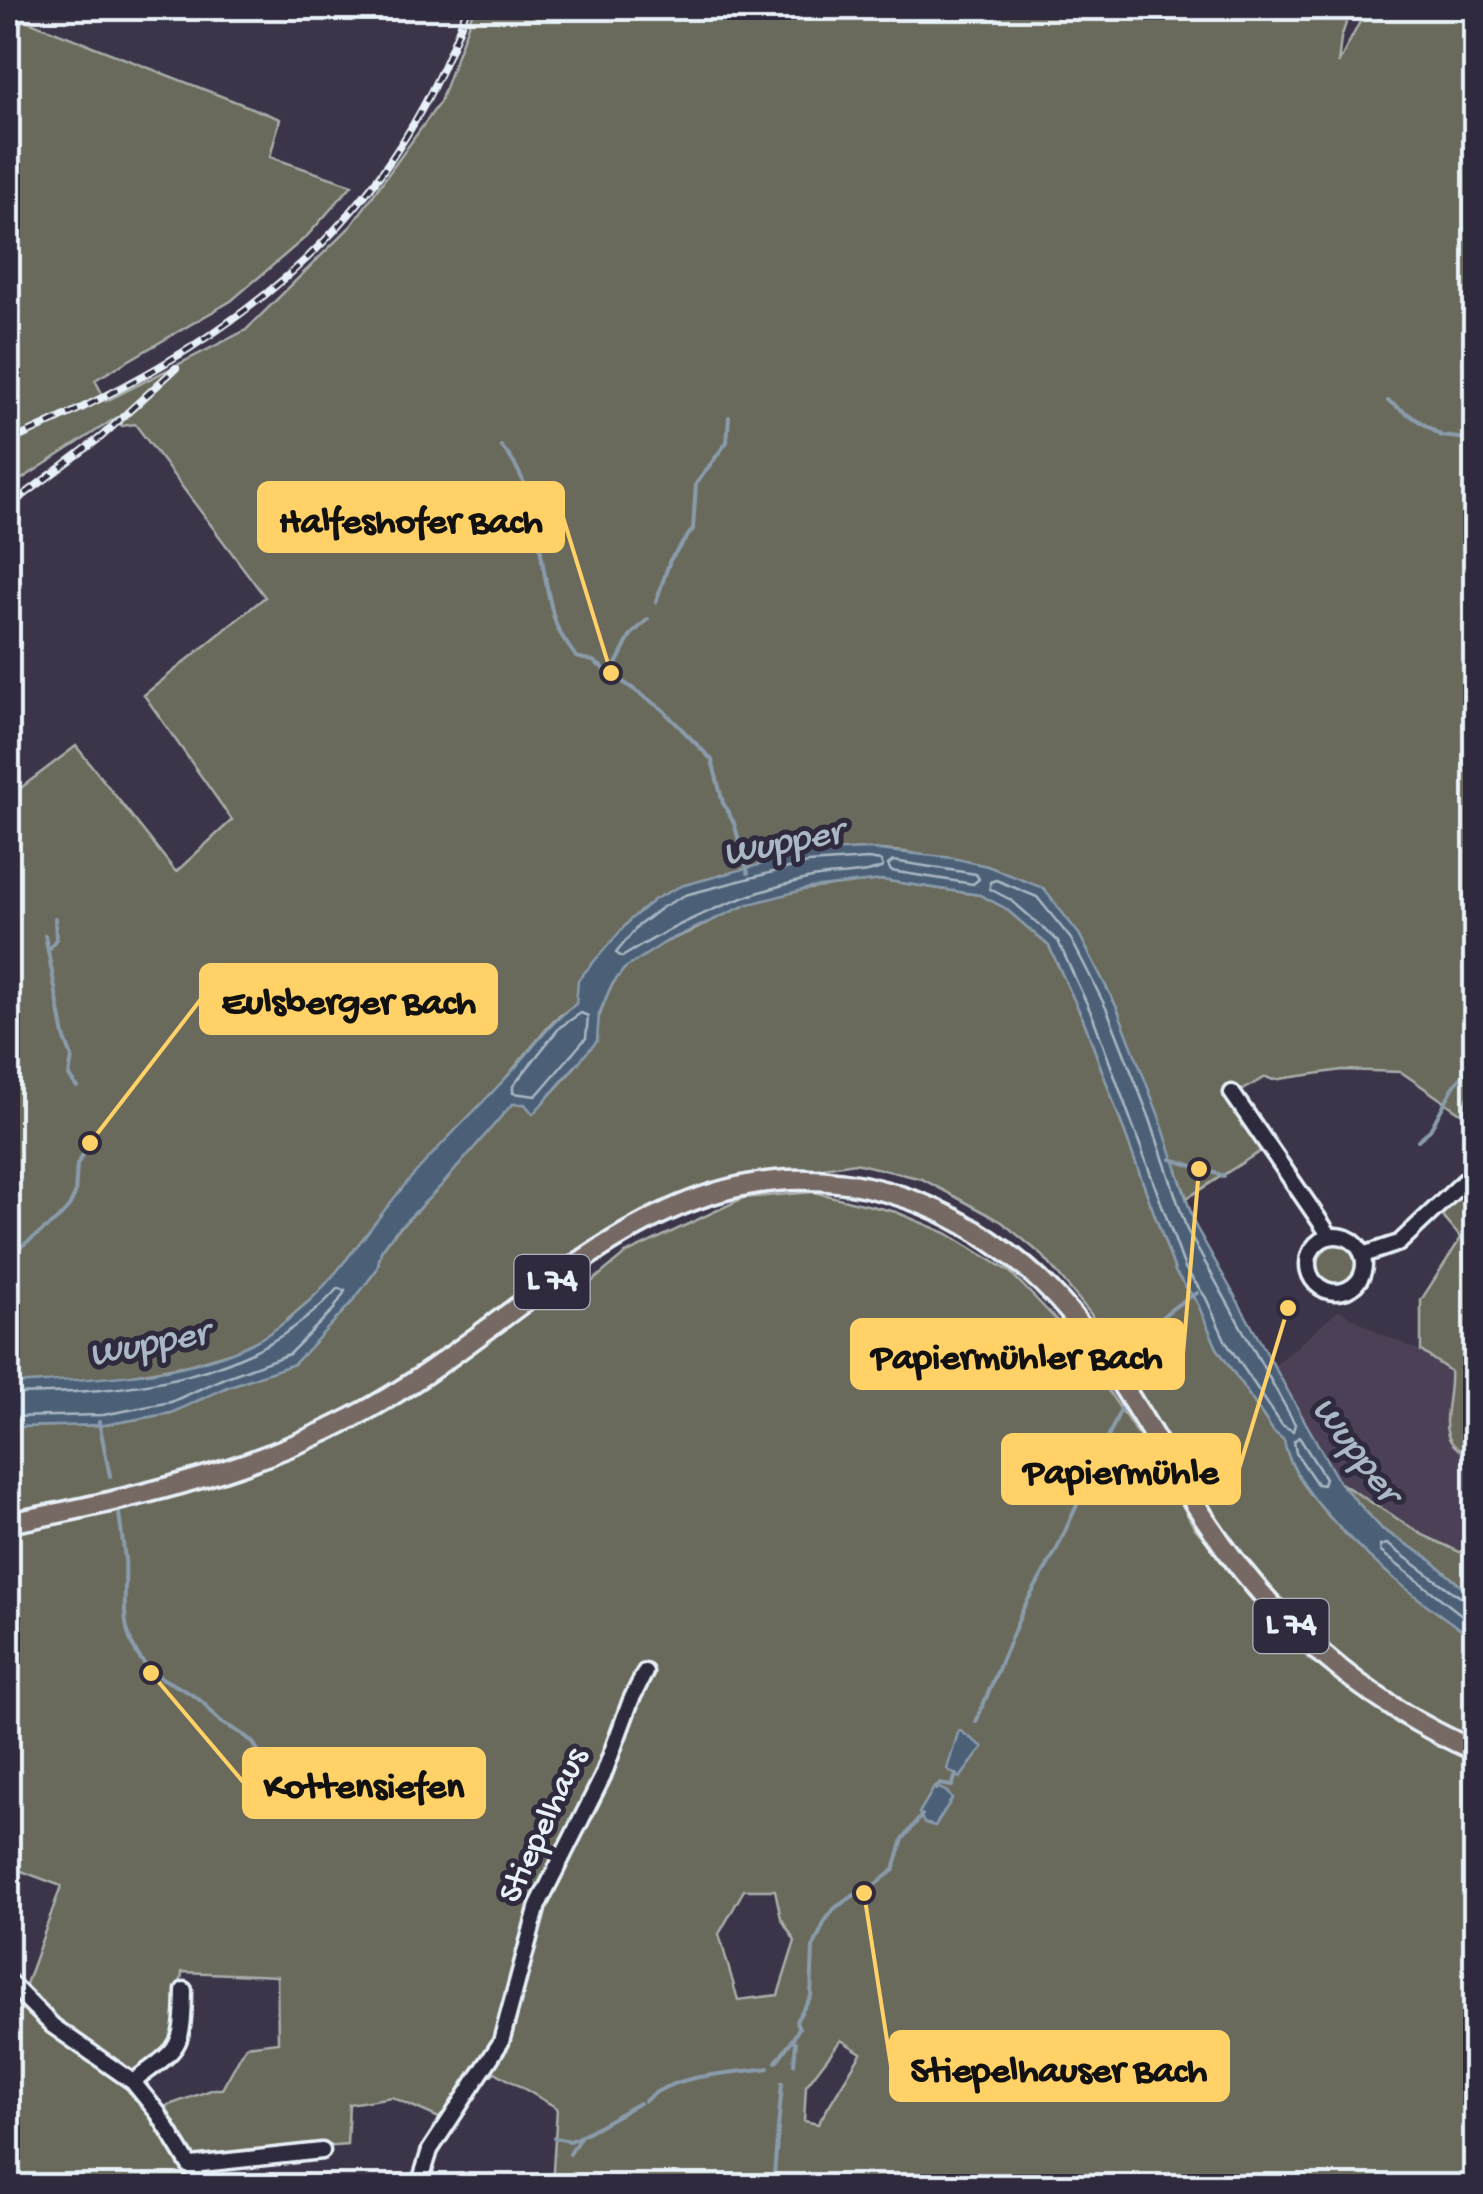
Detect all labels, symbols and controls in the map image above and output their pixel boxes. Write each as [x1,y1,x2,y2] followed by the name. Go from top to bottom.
[259,483,563,551] callout: Halfeshofer Bach
[279,502,544,546] text: Halfeshofer Bach
[720,810,854,878] water label: Wupper
[201,965,496,1033] callout: Eulsberger Bach
[222,983,477,1027] text: Eulsberger Bach
[514,1255,590,1309] road number: L 74
[86,1311,220,1379] water label: Wupper
[852,1320,1183,1388] callout: Papiermühler Bach
[869,1338,1163,1382] text: Papiermühler Bach
[1300,1390,1412,1518] water label: Wupper
[1003,1435,1239,1503] callout: Papiermühle
[1021,1453,1220,1497] text: Papiermühle
[1254,1599,1328,1653] road number: L 74
[491,1741,599,1910] street label: Stiepelhaus
[244,1749,484,1817] callout: Kottensiefen
[263,1767,465,1811] text: Kottensiefen
[891,2032,1228,2100] callout: Stiepelhauser Bach
[911,2051,1208,2095] text: Stiepelhauser Bach

